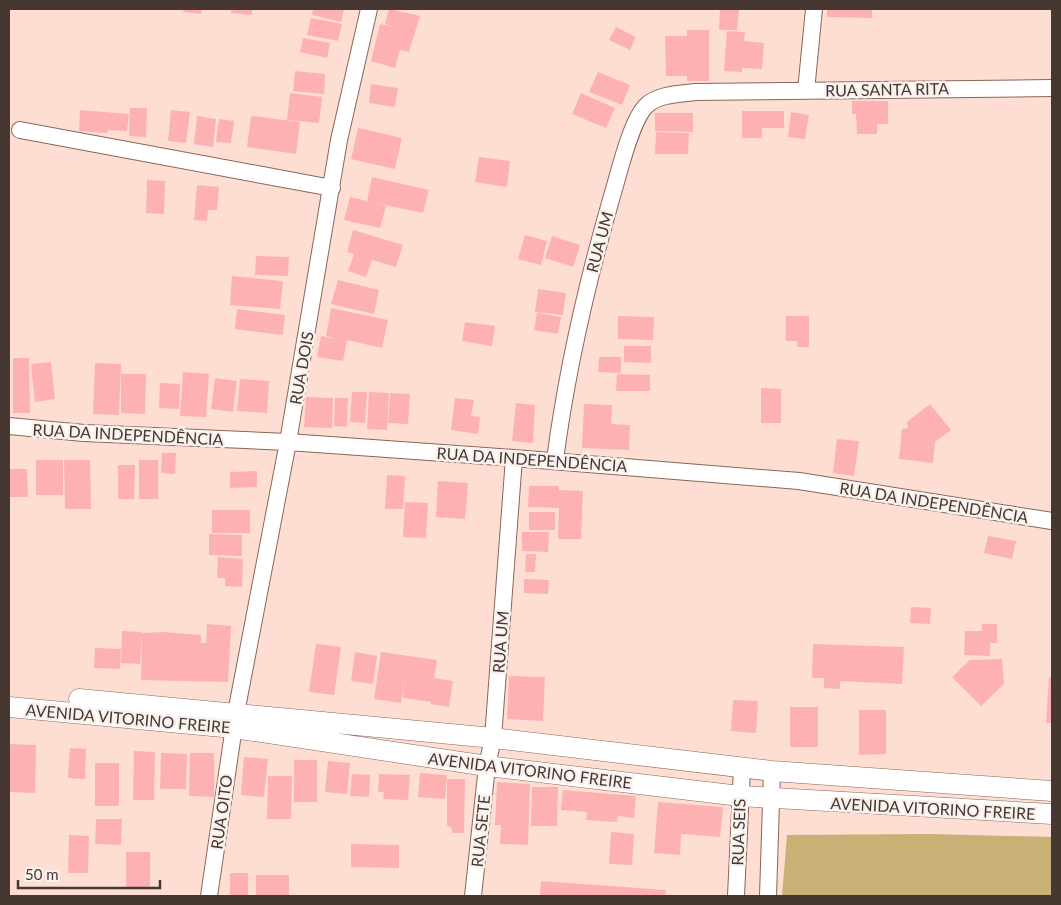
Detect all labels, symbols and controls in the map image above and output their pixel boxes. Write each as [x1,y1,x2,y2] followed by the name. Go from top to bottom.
[825,78,949,100] street label: RUA SANTA RITA
[582,209,616,275] street label: RUA UM
[285,330,317,406] street label: RUA DOIS
[32,420,224,448] street label: RUA DA INDEPENDÊNCIA
[436,443,628,475] street label: RUA DA INDEPENDÊNCIA
[838,478,1030,526] street label: RUA DA INDEPENDÊNCIA
[488,610,512,674] street label: RUA UM
[25,700,231,736] street label: AVENIDA VITORINO FREIRE
[427,748,633,792] street label: AVENIDA VITORINO FREIRE
[206,773,236,850] street label: RUA OITO
[830,793,1036,823] street label: AVENIDA VITORINO FREIRE
[467,794,493,868] street label: RUA SETE
[727,798,749,866] street label: RUA SEIS
[18,858,160,890] scale bar
[25,865,59,883] text: 50 m

